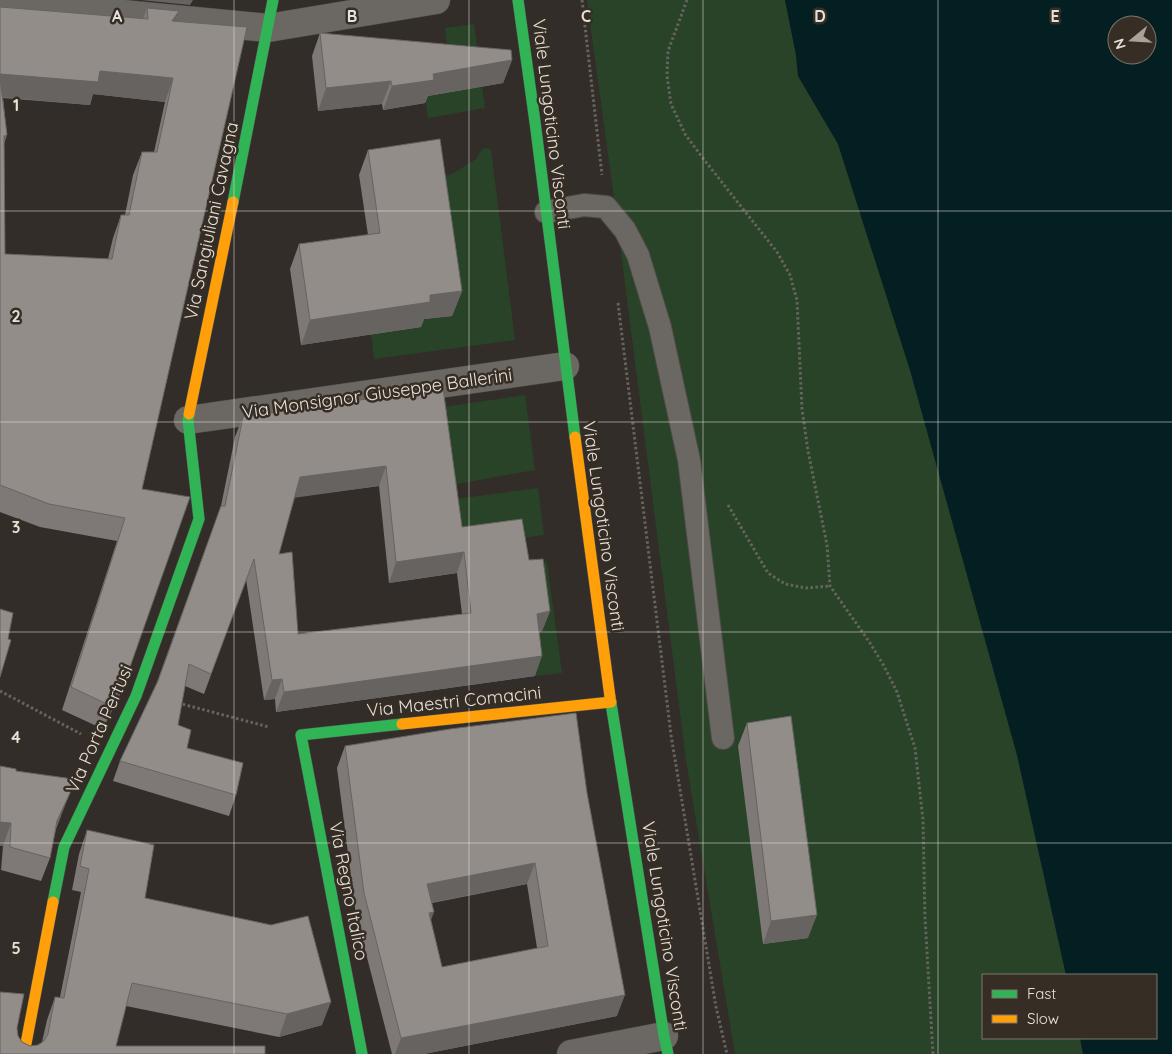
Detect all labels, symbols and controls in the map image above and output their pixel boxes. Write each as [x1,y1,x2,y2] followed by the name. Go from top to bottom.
[112,6,123,26] text: A
[347,6,357,26] text: B
[581,6,591,26] text: C
[814,6,826,26] text: D
[1050,6,1060,26] text: E
[1107,15,1157,65] north arrow
[528,17,576,231] street label: Viale Lungoticino Visconti
[1109,36,1130,52] text: N
[13,95,19,115] text: 1
[179,120,243,322] street label: Via Sangiuliani Cavagna
[11,306,21,326] text: 2
[240,363,514,423] street label: Via Monsignor Giuseppe Ballerini
[578,419,630,633] street label: Viale Lungoticino Visconti
[12,517,20,537] text: 3
[60,661,138,797] street label: Via Porta Pertusi
[366,680,542,722] street label: Via Maestri Comacini
[11,727,21,747] text: 4
[324,820,374,962] street label: Via Regno Italico
[637,820,693,1032] street label: Viale Lungoticino Visconti
[11,938,21,958] text: 5
[982,974,1157,1039] legend
[1027,984,1056,1003] text: Fast
[1027,1009,1059,1028] text: Slow

